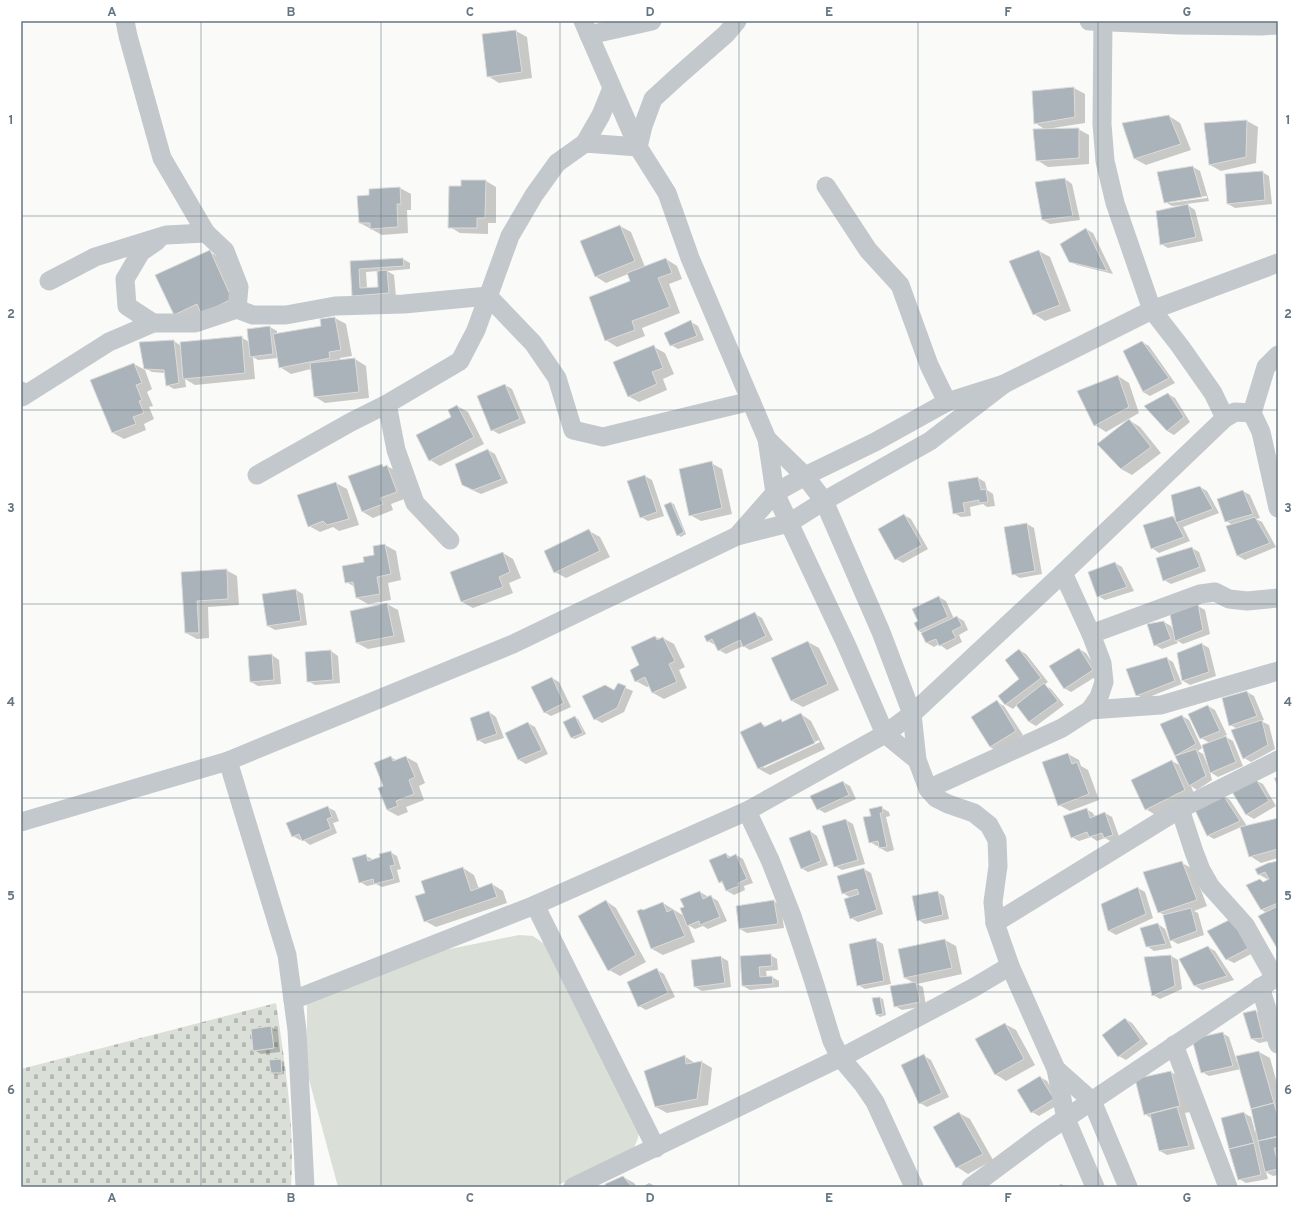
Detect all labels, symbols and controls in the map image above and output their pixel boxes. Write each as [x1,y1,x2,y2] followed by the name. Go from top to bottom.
[107,5,117,21] text: A
[287,5,296,21] text: B
[466,5,474,21] text: C
[645,5,655,21] text: D
[825,5,833,21] text: E
[1004,5,1012,21] text: F
[1183,5,1192,21] text: G
[8,113,14,129] text: 1
[1285,113,1291,129] text: 1
[7,307,15,323] text: 2
[1284,307,1292,323] text: 2
[7,501,15,517] text: 3
[1284,501,1292,517] text: 3
[7,695,15,711] text: 4
[1284,695,1292,711] text: 4
[7,889,15,905] text: 5
[1284,889,1292,905] text: 5
[7,1083,15,1099] text: 6
[1284,1083,1292,1099] text: 6
[107,1191,117,1207] text: A
[287,1191,296,1207] text: B
[466,1191,474,1207] text: C
[645,1191,655,1207] text: D
[825,1191,833,1207] text: E
[1004,1191,1012,1207] text: F
[1183,1191,1192,1207] text: G

